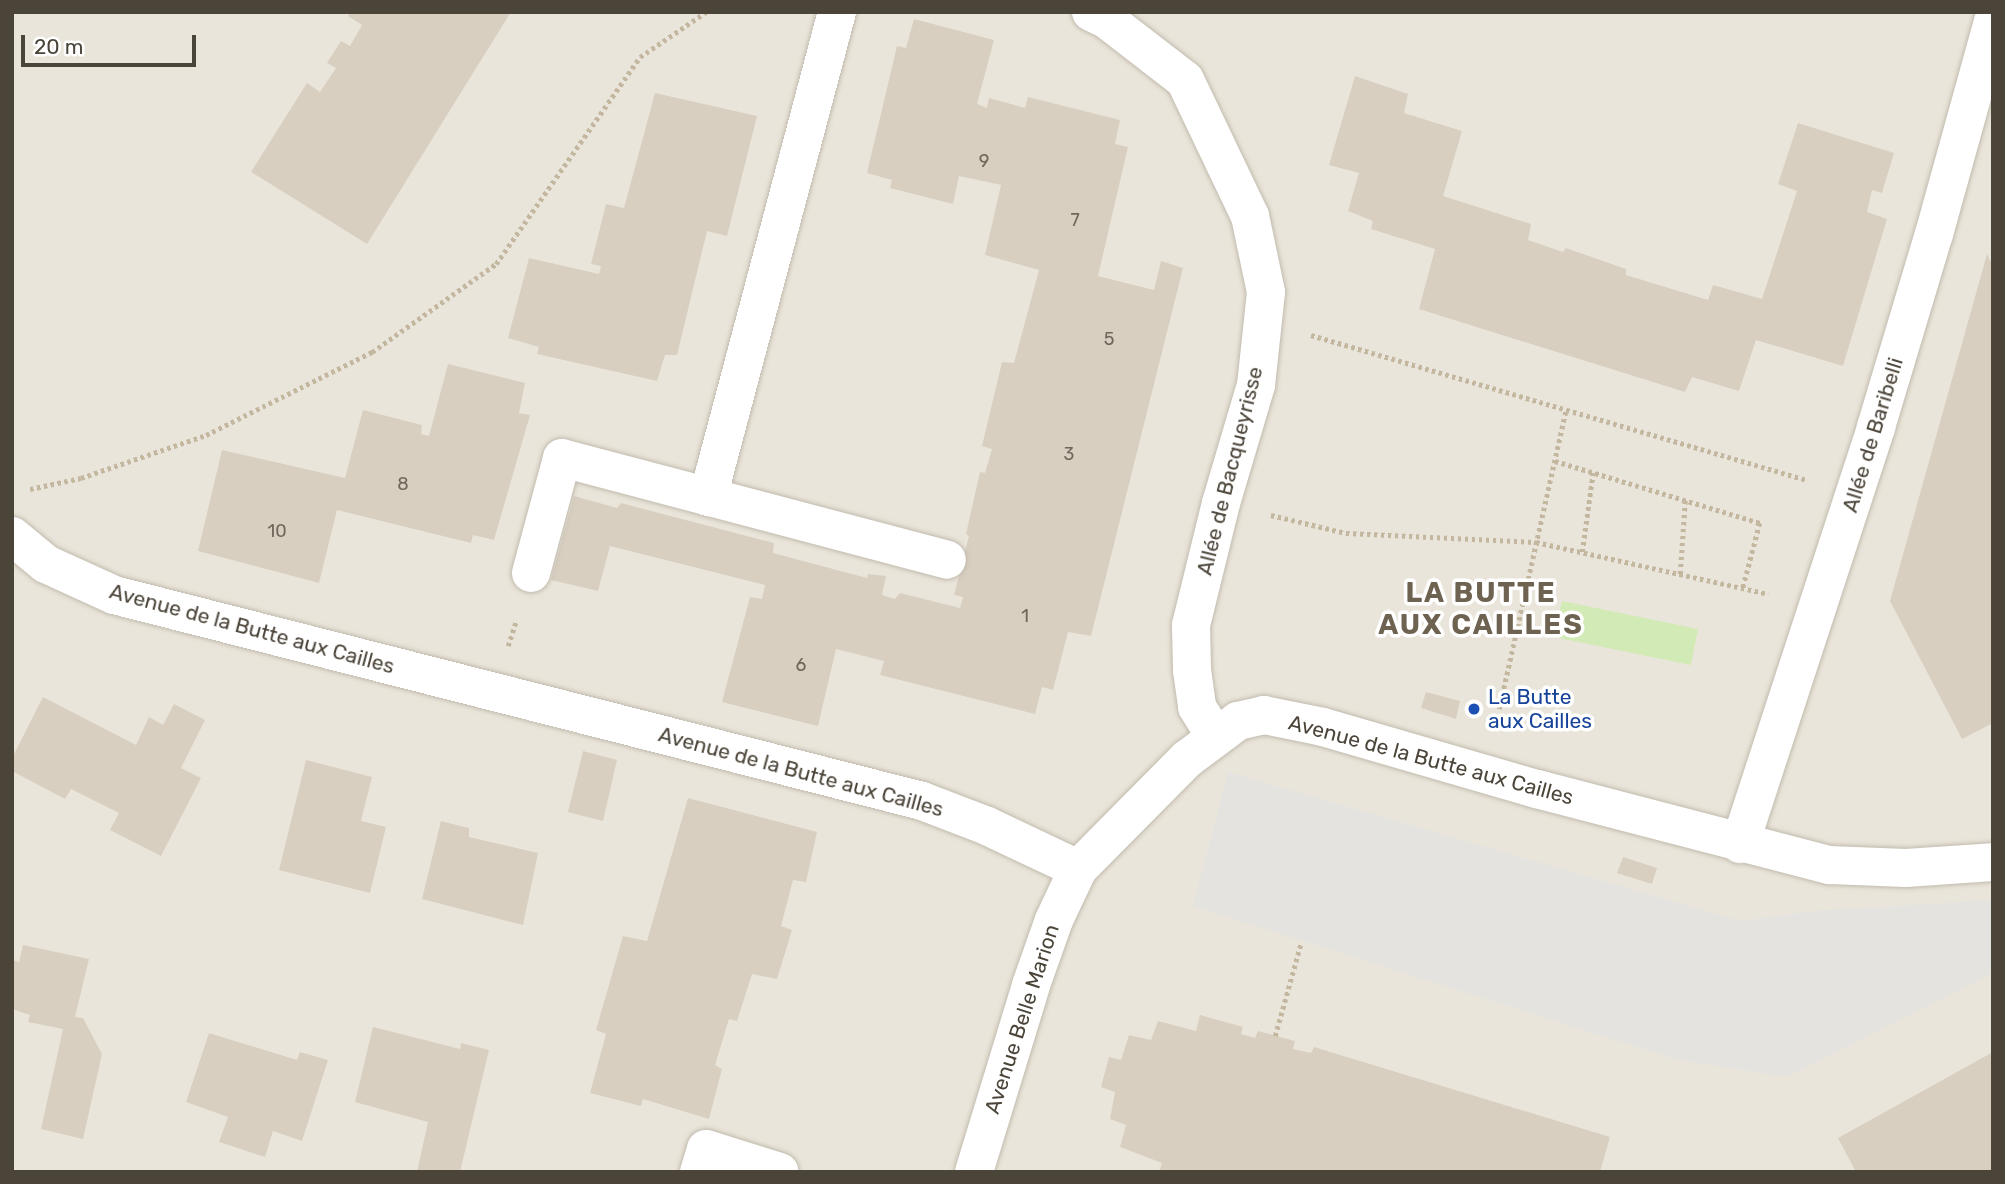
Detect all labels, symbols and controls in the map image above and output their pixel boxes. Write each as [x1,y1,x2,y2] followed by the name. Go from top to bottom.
[24,21,200,65] scale bar
[34,34,83,59] text: 20 m
[979,150,989,172] house number: 9
[1070,209,1080,231] house number: 7
[1104,328,1114,350] house number: 5
[1837,355,1909,515] street label: Allée de Baribelli
[1192,364,1268,578] street label: Allée de Bacqueyrisse
[1064,443,1074,465] house number: 3
[397,473,409,495] house number: 8
[267,520,287,542] house number: 10
[1380,576,1582,642] district label: LA BUTTE AUX CAILLES
[107,579,397,679] street label: Avenue de la Butte aux Cailles
[1021,605,1029,627] house number: 1
[796,654,806,676] house number: 6
[1488,684,1592,734] place label: La Butte aux Cailles
[1466,701,1482,717] marker: La Butte aux Cailles
[1286,710,1576,810] street label: Avenue de la Butte aux Cailles
[656,722,946,822] street label: Avenue de la Butte aux Cailles
[979,921,1065,1117] street label: Avenue Belle Marion

